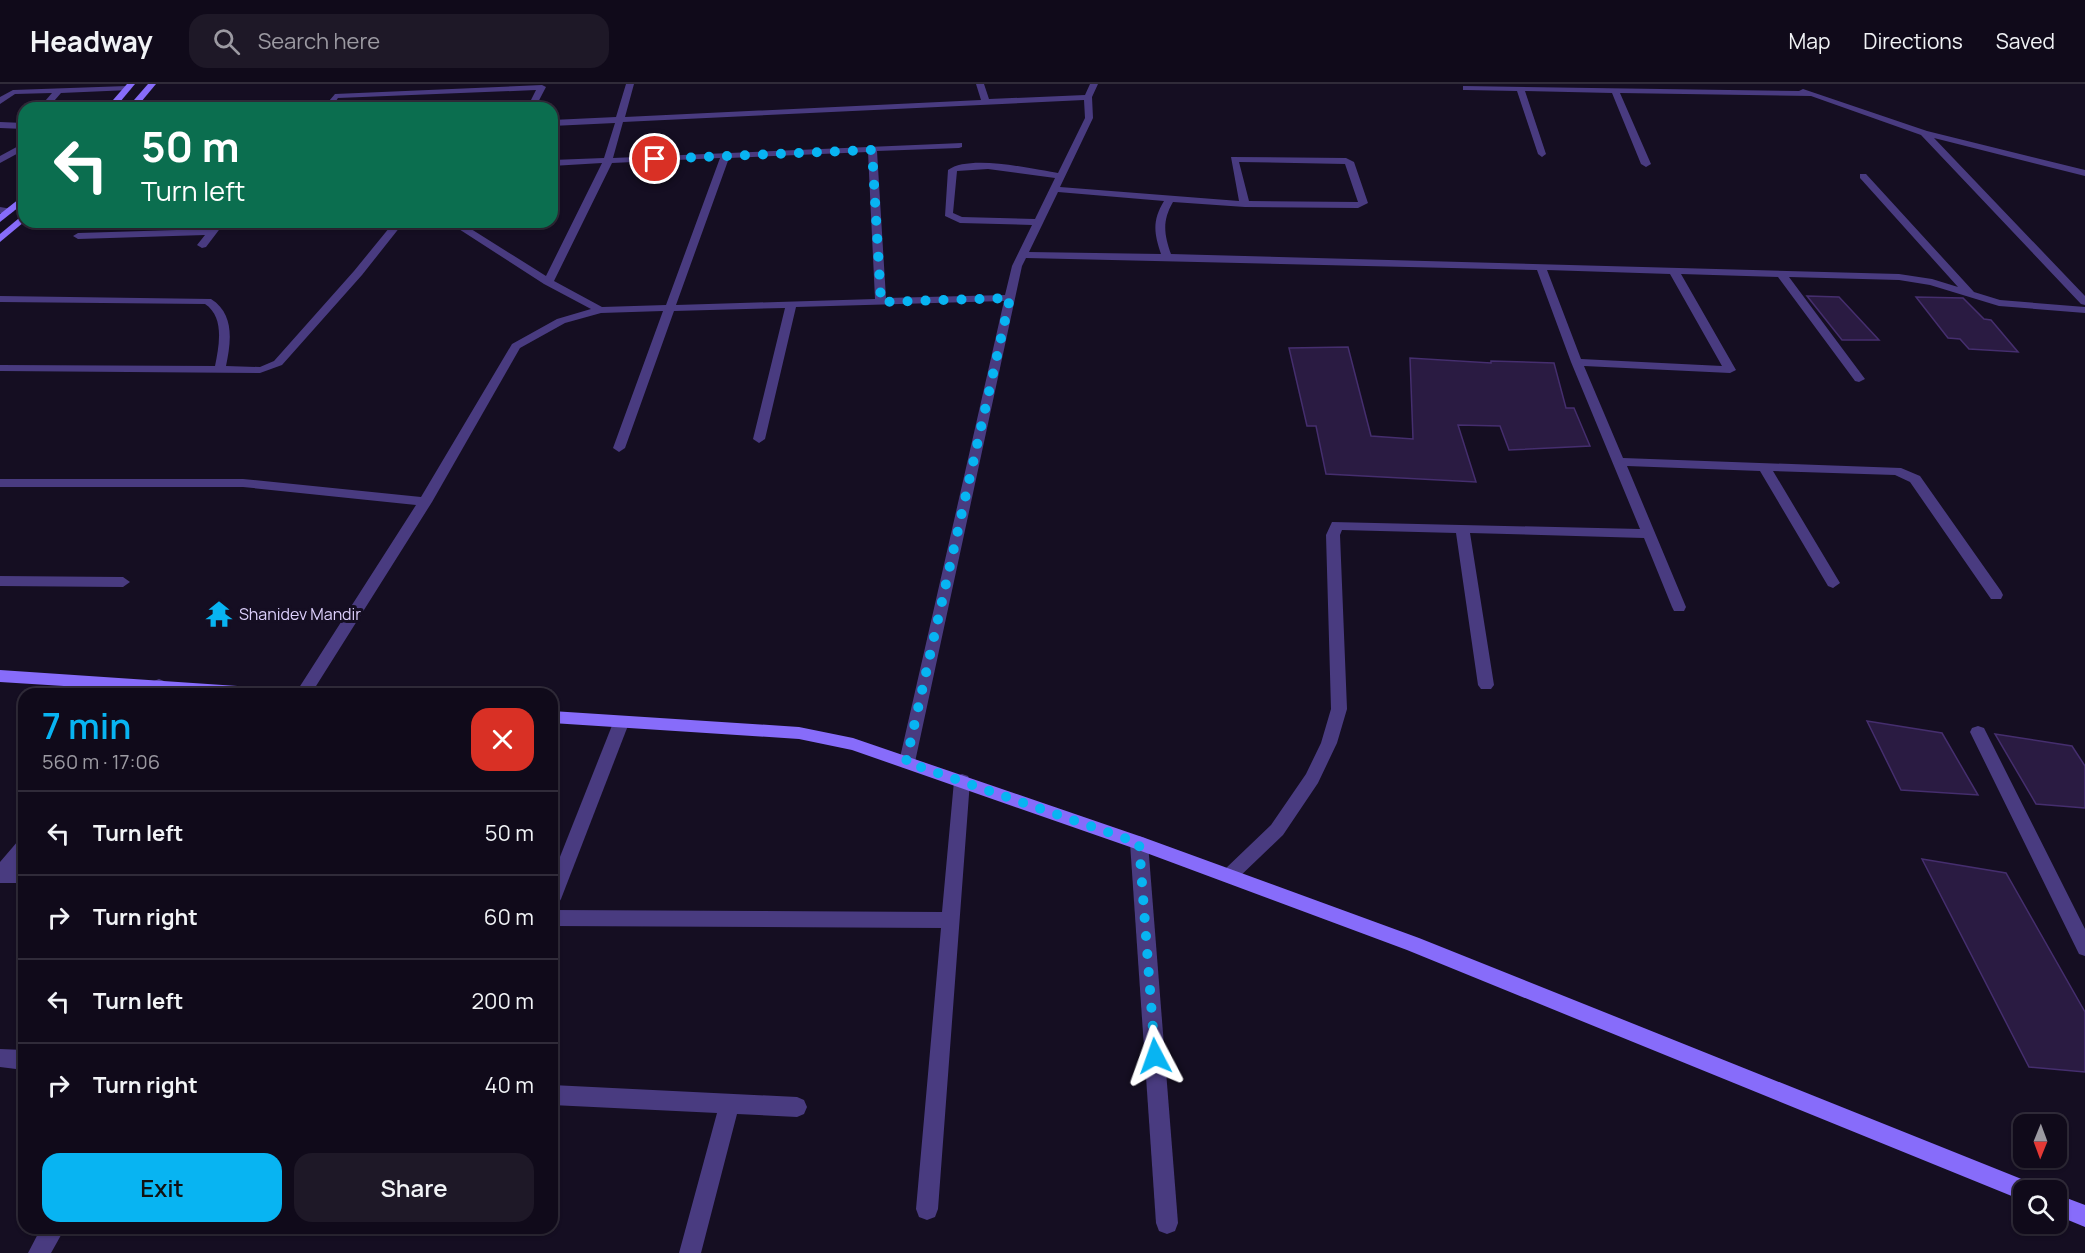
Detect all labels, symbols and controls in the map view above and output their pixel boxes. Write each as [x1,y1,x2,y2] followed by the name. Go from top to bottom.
[189,14,609,68] search box
[30,22,153,60] text: Headway
[210,25,243,58] icon: search
[258,26,380,56] text: Search here
[1789,27,1830,55] text: Map
[1863,27,1963,55] text: Directions
[1996,27,2055,55] text: Saved
[141,117,239,175] text: 50 m
[42,126,120,204] icon: left
[629,133,680,184] pin
[638,142,671,175] icon: arrive
[141,172,245,209] text: Turn left
[204,599,234,629] temple icon: Shanidev Mandir
[239,603,361,625] place label: Shanidev Mandir
[42,701,131,750] text: 7 min
[471,708,534,771] button: close
[42,748,160,775] text: 560 m · 17:06
[42,817,75,850] icon: left
[93,818,183,848] text: Turn left
[485,818,534,848] text: 50 m
[42,901,75,934] icon: right
[93,902,198,932] text: Turn right
[484,902,534,932] text: 60 m
[42,985,75,1018] icon: left
[93,986,183,1016] text: Turn left
[472,986,534,1016] text: 200 m
[1123,1024,1187,1088] position arrow
[42,1069,75,1102] icon: right
[93,1070,198,1100] text: Turn right
[485,1070,534,1100] text: 40 m
[2013,1114,2067,1168] north arrow
[2013,1114,2067,1234] map controls
[42,1153,282,1222] button: Exit
[294,1153,534,1222] button: Share
[2013,1180,2067,1234] button: search

